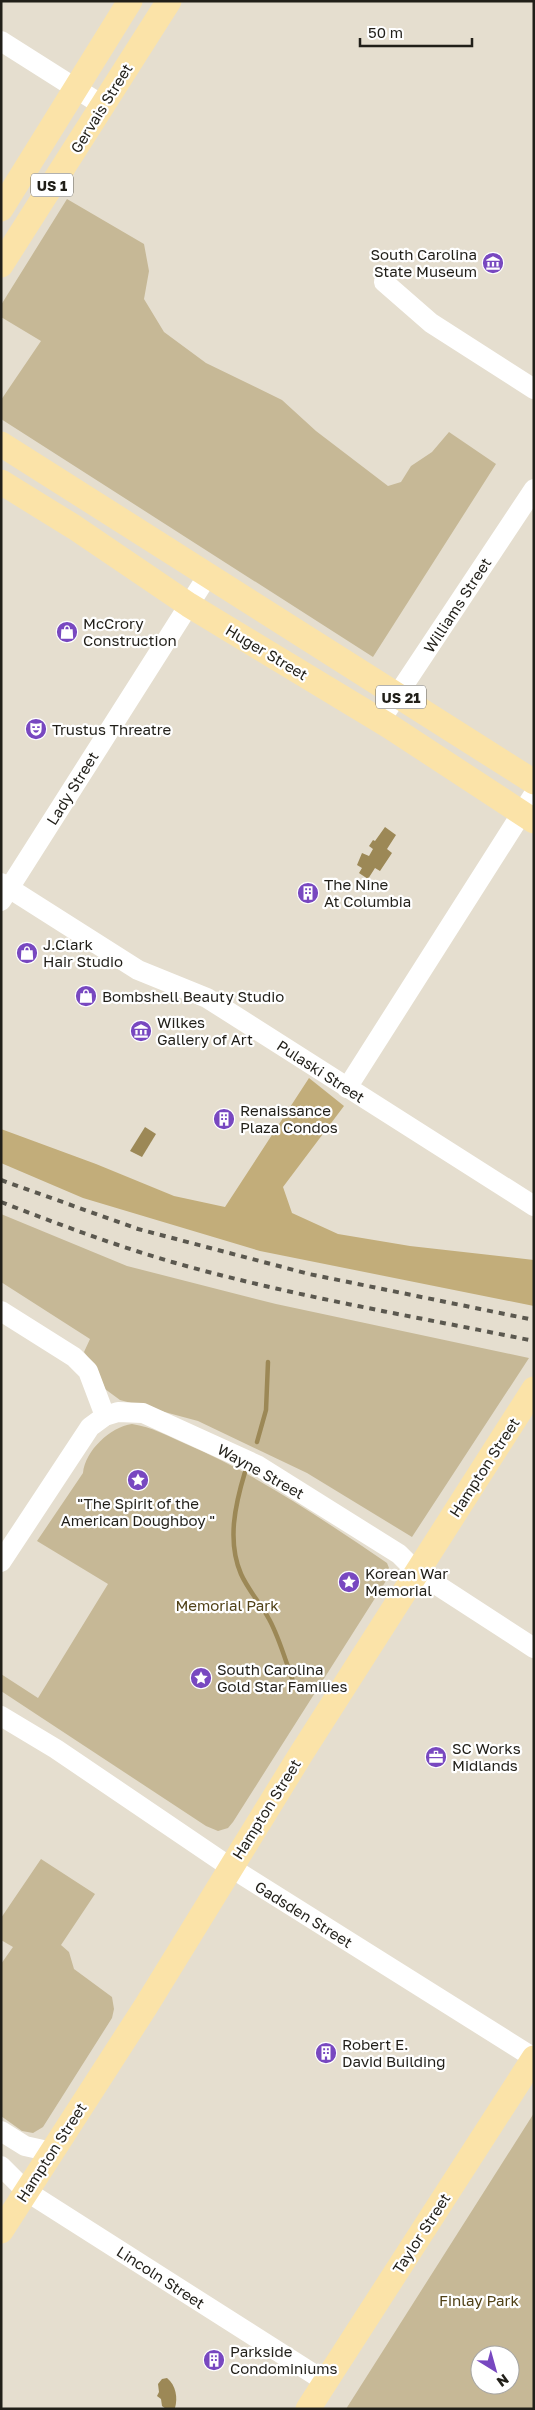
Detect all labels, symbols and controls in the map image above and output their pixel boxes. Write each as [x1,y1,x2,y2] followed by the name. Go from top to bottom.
[360,15,472,47] scale bar
[368,23,403,41] text: 50 m
[66,60,136,156] street label: Gervais Street
[31,174,73,196] road number: US 1
[370,245,477,280] place label: South Carolina State Museum
[481,251,505,275] museum icon: South Carolina State Museum
[420,554,494,656] street label: Williams Street
[83,614,177,649] place label: McCrory Construction
[55,620,79,644] shop icon: McCrory Construction
[223,620,311,684] street label: Huger Street
[376,686,426,709] road number: US 21
[24,717,48,741] theatre icon: Trustus Threatre
[52,720,172,738] place label: Trustus Threatre
[42,748,102,828] street label: Lady Street
[324,875,411,910] place label: The Nine At Columbia
[296,881,320,905] building icon: The Nine At Columbia
[43,935,123,970] place label: J.Clark Hair Studio
[15,941,39,965] shop icon: J.Clark Hair Studio
[74,984,98,1008] shop icon: Bombshell Beauty Studio
[102,987,284,1005] place label: Bombshell Beauty Studio
[157,1013,253,1048] place label: Wilkes Gallery of Art
[129,1019,153,1043] museum icon: Wilkes Gallery of Art
[274,1036,368,1106] street label: Pulaski Street
[240,1101,338,1136] place label: Renaissance Plaza Condos
[212,1107,236,1131] building icon: Renaissance Plaza Condos
[445,1414,523,1520] street label: Hampton Street
[214,1440,308,1502] street label: Wayne Street
[126,1468,150,1492] place icon: "The Spirit of the American Doughboy "
[61,1494,215,1529] place label: "The Spirit of the American Doughboy "
[365,1564,448,1599] place label: Korean War Memorial
[337,1570,361,1594] place icon: Korean War Memorial
[175,1596,279,1614] park label: Memorial Park
[217,1660,347,1695] place label: South Carolina Gold Star Families
[189,1666,213,1690] place icon: South Carolina Gold Star Families
[452,1739,521,1774] place label: SC Works Midlands
[424,1745,448,1769] office icon: SC Works Midlands
[228,1756,304,1862] street label: Hampton Street
[252,1877,356,1951] street label: Gadsden Street
[342,2035,446,2070] place label: Robert E. David Building
[314,2041,338,2065] building icon: Robert E. David Building
[12,2099,90,2205] street label: Hampton Street
[388,2189,454,2277] street label: Taylor Street
[114,2242,208,2312] street label: Lincoln Street
[439,2291,519,2309] park label: Finlay Park
[230,2342,338,2377] place label: Parkside Condominiums
[470,2345,520,2395] north arrow
[202,2348,226,2372] building icon: Parkside Condominiums
[494,2371,512,2391] text: N

